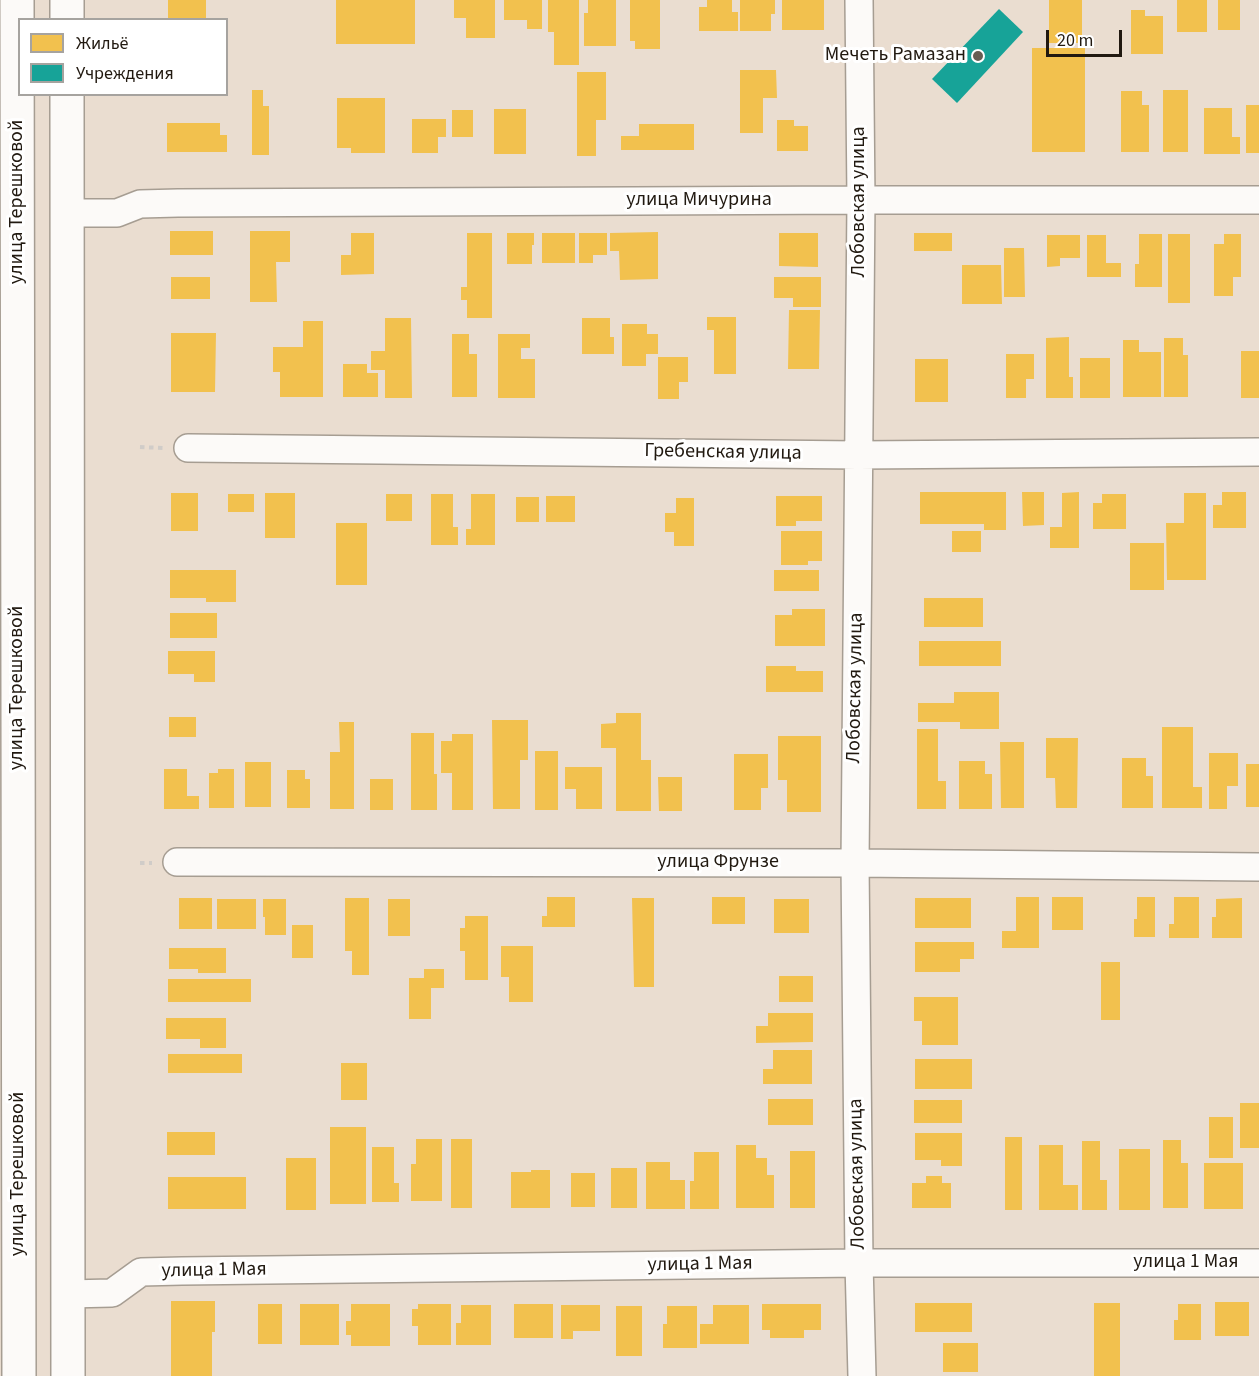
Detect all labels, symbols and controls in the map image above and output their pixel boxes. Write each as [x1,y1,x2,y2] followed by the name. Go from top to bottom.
[18,18,228,96] legend
[1049,18,1126,56] scale bar
[1057,28,1093,53] text: 20 m
[76,31,128,56] text: Жильё
[825,44,966,68] place label: Мечеть Рамазан
[971,49,985,63] marker: Мечеть Рамазан
[76,61,174,86] text: Учреждения
[6,120,30,284] street label: улица Терешковой
[848,127,872,277] street label: Лобовская улица
[626,189,772,213] street label: улица Мичурина
[644,440,802,466] street label: Гребенская улица
[6,606,30,770] street label: улица Терешковой
[843,612,869,764] street label: Лобовская улица
[657,851,779,875] street label: улица Фрунзе
[7,1092,31,1256] street label: улица Терешковой
[845,1098,871,1250] street label: Лобовская улица
[1133,1251,1239,1275] street label: улица 1 Мая
[647,1252,753,1278] street label: улица 1 Мая
[161,1258,267,1284] street label: улица 1 Мая

